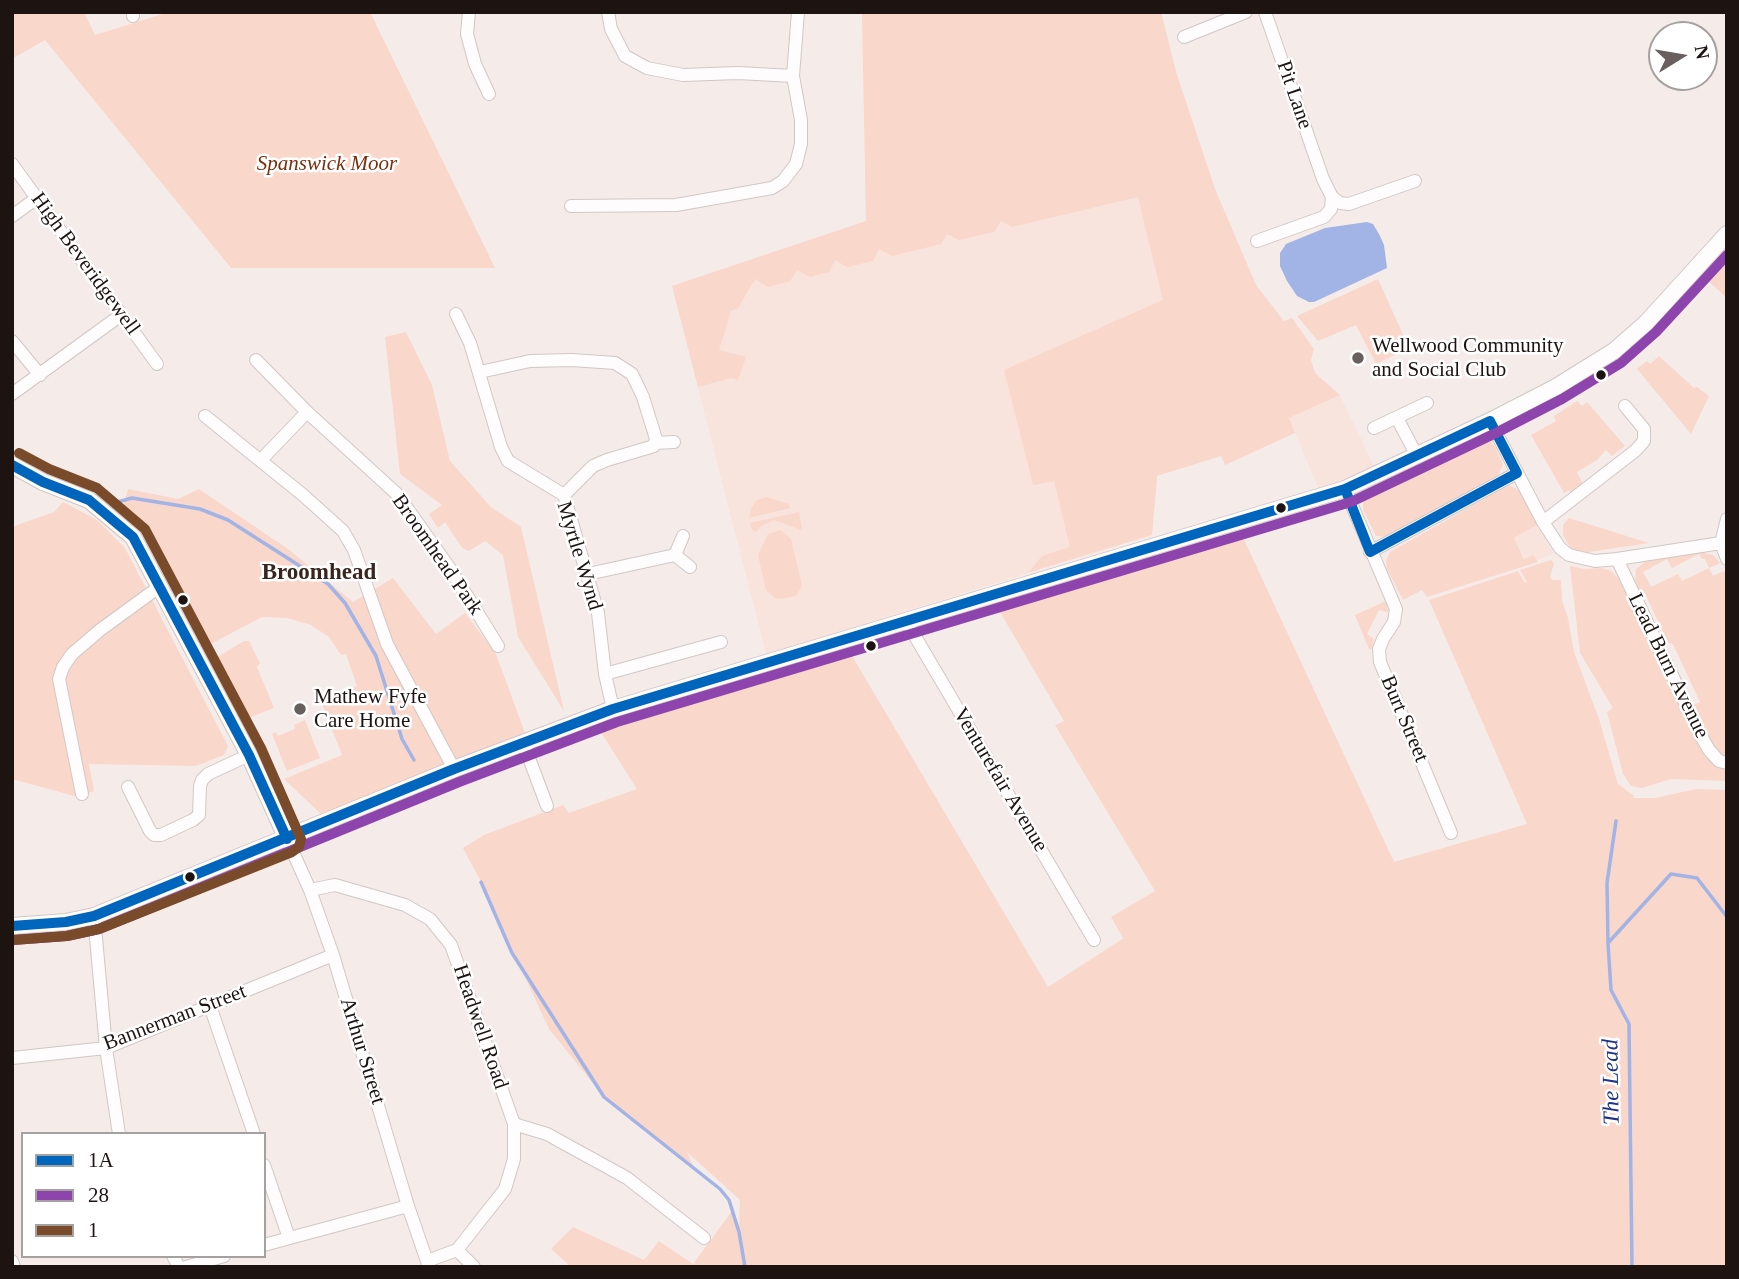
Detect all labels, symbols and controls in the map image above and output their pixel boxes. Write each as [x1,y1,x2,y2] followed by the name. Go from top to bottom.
[1648,21,1718,91] north arrow
[1691,44,1714,61] text: N
[1271,58,1317,132] street label: Pit Lane
[257,151,397,177] park label: Spanswick Moor
[25,188,145,340] street label: High Beveridgewell
[1372,333,1563,383] place label: Wellwood Community and Social Club
[1350,350,1366,366] marker: Wellwood Community and Social Club
[1594,368,1608,382] unlabelled marker
[386,490,488,620] street label: Broomhead Park
[551,499,607,613] street label: Myrtle Wynd
[1274,501,1288,515] unlabelled marker
[262,559,376,587] district label: Broomhead
[1622,589,1714,743] street label: Lead Burn Avenue
[176,593,190,607] unlabelled marker
[864,639,878,653] unlabelled marker
[1375,672,1433,766] street label: Burt Street
[314,684,427,734] place label: Mathew Fyfe Care Home
[292,701,308,717] marker: Mathew Fyfe Care Home
[947,703,1053,857] street label: Venturefair Avenue
[183,870,197,884] unlabelled marker
[447,961,513,1093] street label: Headwell Road
[100,979,250,1057] street label: Bannerman Street
[334,995,390,1107] street label: Arthur Street
[1597,1039,1627,1125] water label: The Lead
[21,1132,266,1258] legend
[88,1148,114,1172] text: 1A
[88,1183,109,1207] text: 28
[88,1218,99,1242] text: 1

